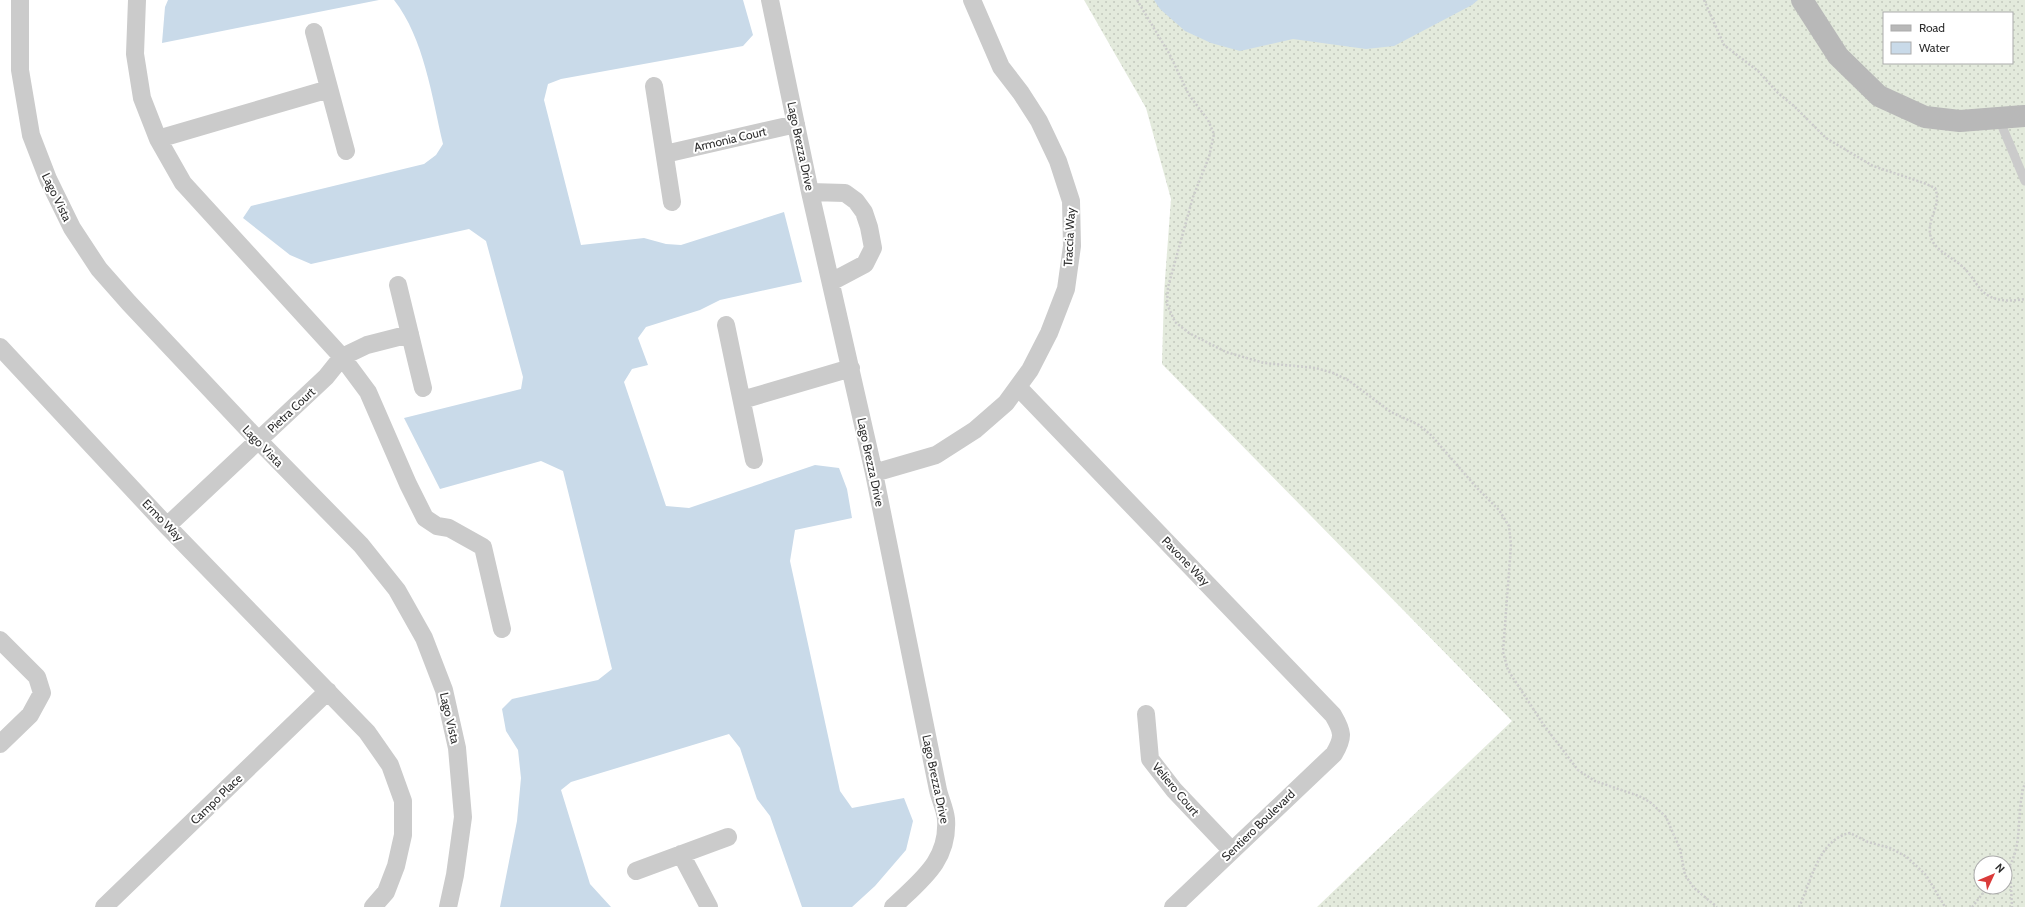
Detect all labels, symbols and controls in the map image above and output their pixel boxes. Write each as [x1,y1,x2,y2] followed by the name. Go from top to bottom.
[1883,12,2013,64] legend
[1919,20,1945,35] text: Road
[1919,40,1950,55] text: Water
[784,100,818,192] street label: Lago Brezza Drive
[692,123,768,155] street label: Armonia Court
[39,170,75,224] street label: Lago Vista
[1060,207,1078,267] street label: Traccia Way
[264,384,318,436] street label: Pietra Court
[854,416,888,508] street label: Lago Brezza Drive
[239,422,287,470] street label: Lago Vista
[139,496,187,544] street label: Ermo Way
[1159,533,1213,589] street label: Pavone Way
[437,691,463,745] street label: Lago Vista
[919,733,953,825] street label: Lago Brezza Drive
[1149,759,1203,819] street label: Veliero Court
[187,770,245,828] street label: Campo Place
[1218,786,1298,864] street label: Sentiero Boulevard
[1973,855,2013,895] north arrow
[1992,860,2008,876] text: N

